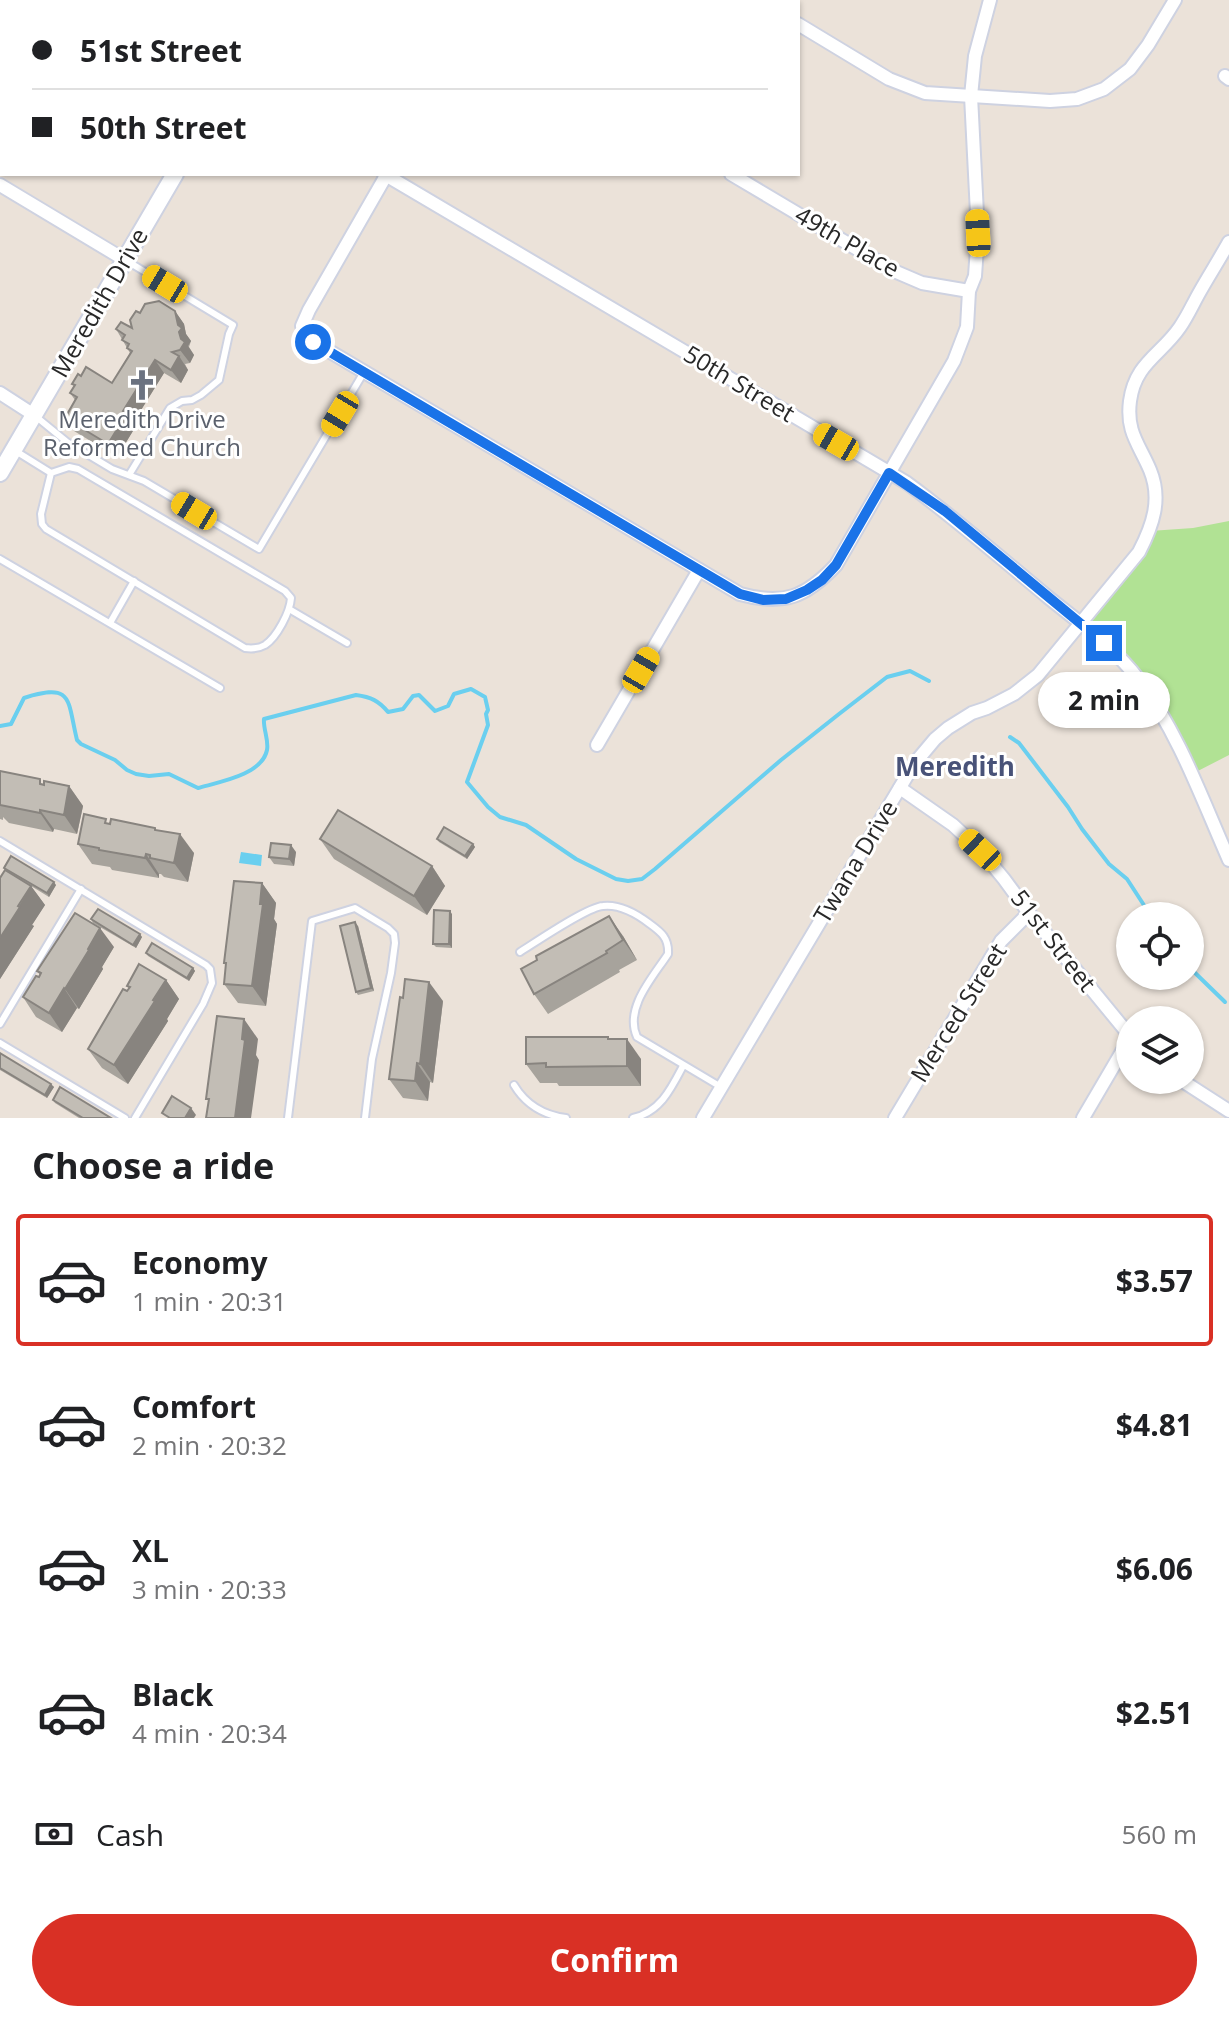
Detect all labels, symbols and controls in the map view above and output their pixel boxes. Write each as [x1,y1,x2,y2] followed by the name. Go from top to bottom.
[80,30,242,71] text: 51st Street
[80,107,246,148] text: 50th Street
[789,197,906,284] street label: 49th Place
[965,208,991,258] car
[43,222,155,383] street label: Meredith Drive
[138,261,192,307] car
[295,324,331,360] route start
[678,337,801,429] street label: 50th Street
[125,368,159,402] church icon: Meredith Drive Reformed Church
[317,387,363,441] car
[43,402,241,463] place label: Meredith Drive Reformed Church
[809,420,863,464] car
[167,488,221,534] car
[1086,625,1122,661] route end
[619,643,663,697] car
[1038,671,1170,727] callout: 2 min
[1068,682,1140,718] text: 2 min
[895,748,1015,784] district label: Meredith
[805,794,904,929] street label: Twana Drive
[954,825,1006,875] car
[1004,882,1104,998] street label: 51st Street
[1116,902,1204,1094] map controls
[1116,902,1204,990] button: locate
[902,937,1014,1088] street label: Merced Street
[1116,1006,1204,1094] button: layers
[32,1141,274,1190] text: Choose a ride
[132,1242,268,1283] text: Economy
[36,1244,108,1316] icon: car
[1116,1260,1193,1301] text: $3.57
[132,1283,287,1319] text: 1 min · 20:31
[132,1386,256,1427] text: Comfort
[36,1388,108,1460] icon: car
[1116,1404,1193,1445] text: $4.81
[132,1427,287,1463] text: 2 min · 20:32
[132,1530,169,1571] text: XL
[36,1532,108,1604] icon: car
[1116,1548,1193,1589] text: $6.06
[132,1571,287,1607] text: 3 min · 20:33
[132,1674,213,1715] text: Black
[36,1676,108,1748] icon: car
[1116,1692,1193,1733] text: $2.51
[132,1715,287,1751] text: 4 min · 20:34
[32,1812,76,1856] icon: cash
[96,1814,164,1855] text: Cash
[1122,1816,1197,1852] text: 560 m
[32,1914,1197,2006] button: Confirm

